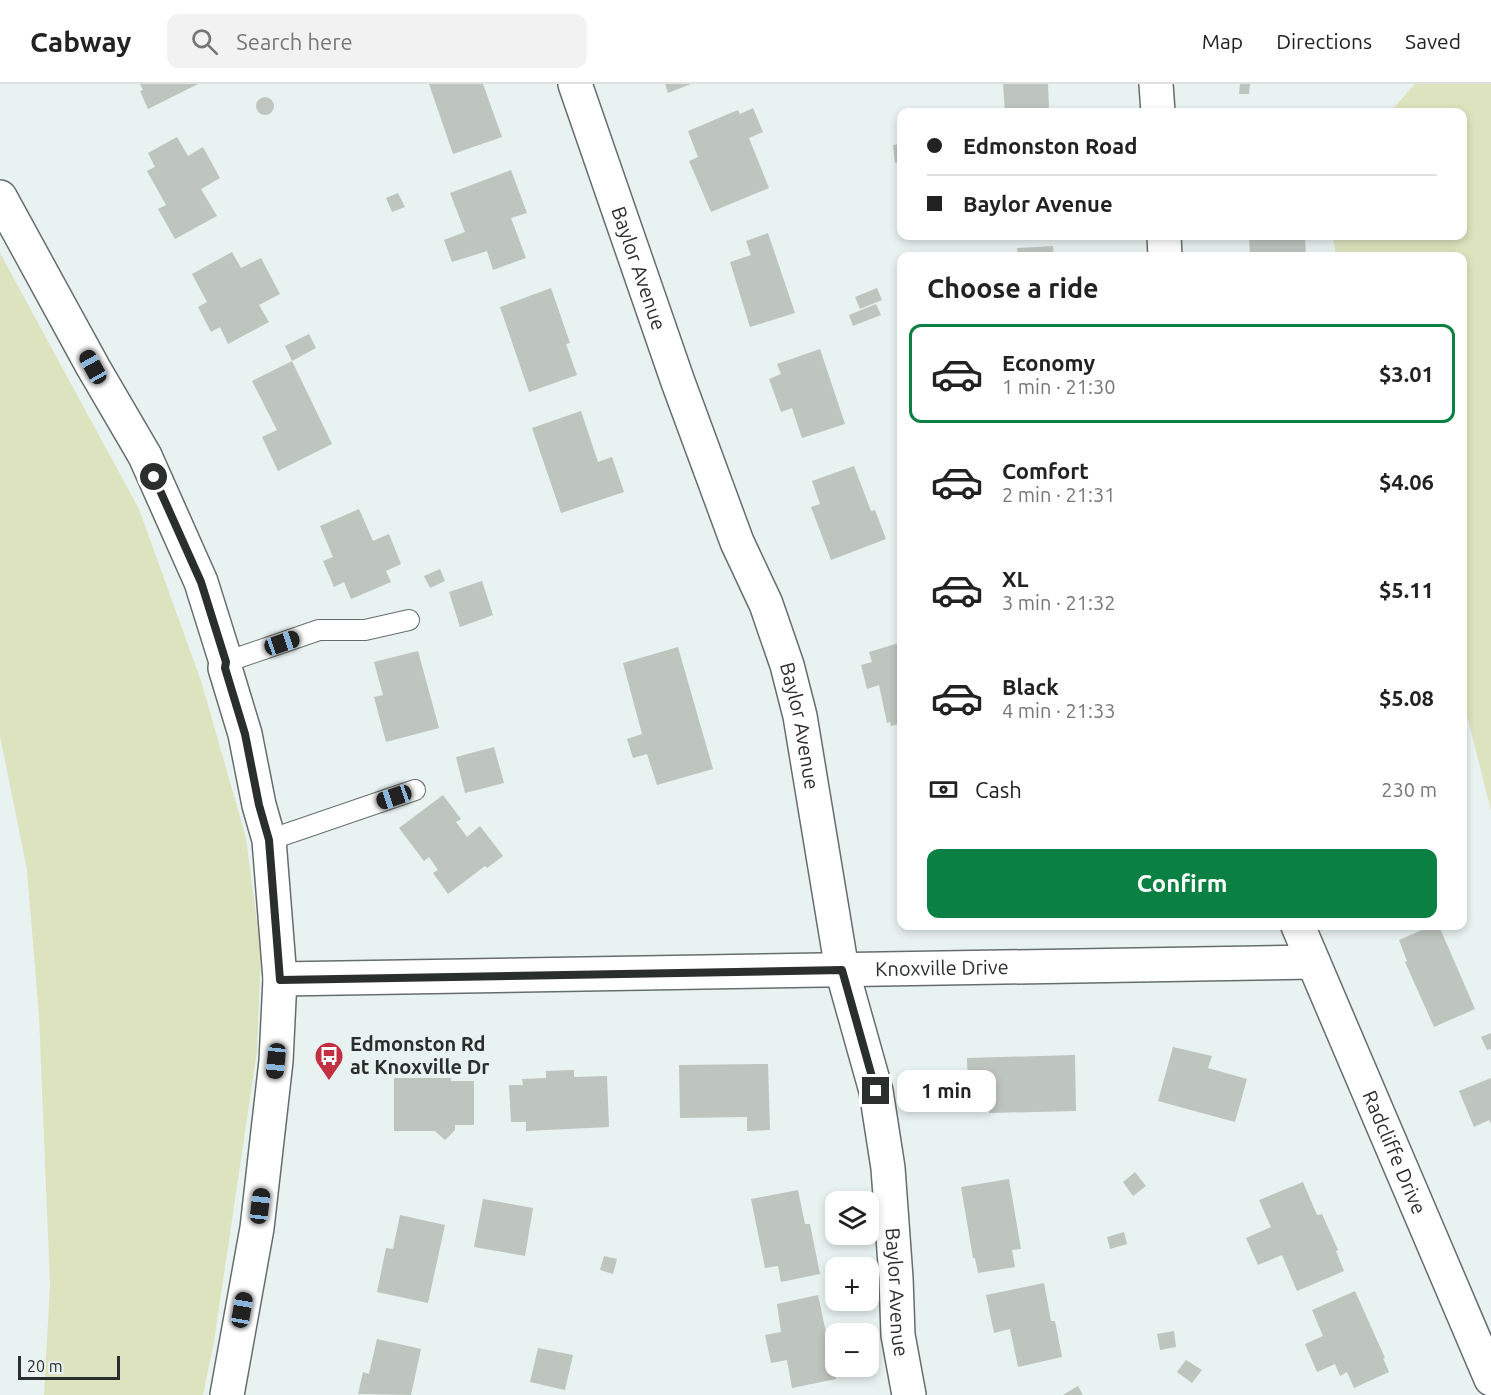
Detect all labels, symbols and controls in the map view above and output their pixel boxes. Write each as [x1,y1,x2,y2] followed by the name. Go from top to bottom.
[167,14,587,68] search box
[188,25,221,58] icon: search
[30,26,131,57] text: Cabway
[236,29,353,54] text: Search here
[1202,29,1243,53] text: Map
[1276,29,1372,53] text: Directions
[1405,29,1461,53] text: Saved
[963,133,1137,158] text: Edmonston Road
[963,191,1113,216] text: Baylor Avenue
[607,203,671,333] street label: Baylor Avenue
[927,273,1099,303] text: Choose a ride
[76,347,110,387] car
[930,347,984,401] icon: car
[1002,350,1095,375] text: Economy
[1379,361,1434,386] text: $3.01
[1002,375,1116,398] text: 1 min · 21:30
[930,455,984,509] icon: car
[1002,458,1089,483] text: Comfort
[140,463,167,490] route start
[1379,469,1434,494] text: $4.06
[1002,483,1116,506] text: 2 min · 21:31
[930,563,984,617] icon: car
[1002,566,1029,591] text: XL
[1379,577,1434,602] text: $5.11
[1002,591,1116,614] text: 3 min · 21:32
[262,629,302,657] car
[776,660,824,791] street label: Baylor Avenue
[930,671,984,725] icon: car
[1002,674,1059,699] text: Black
[1379,685,1434,710] text: $5.08
[1002,699,1116,722] text: 4 min · 21:33
[927,773,960,806] icon: cash
[975,777,1022,802] text: Cash
[1381,778,1437,801] text: 230 m
[374,783,414,811] car
[927,849,1437,918] button: Confirm
[875,955,1009,980] street label: Knoxville Drive
[350,1032,490,1078] place label: Edmonston Rd at Knoxville Dr
[313,1040,345,1082] bus stop icon: Edmonston Rd at Knoxville Dr
[265,1042,287,1080] car
[897,1070,996,1112] callout: 1 min
[862,1077,889,1104] route end
[921,1079,972,1102] text: 1 min
[1358,1087,1431,1217] street label: Radcliffe Drive
[249,1187,271,1225] car
[825,1191,879,1377] map controls
[825,1191,879,1245] button: layers
[881,1227,914,1358] street label: Baylor Avenue
[825,1257,879,1311] button: +
[230,1291,254,1329] car
[825,1323,879,1377] button: −
[18,1353,120,1380] scale bar
[27,1357,63,1375] text: 20 m

